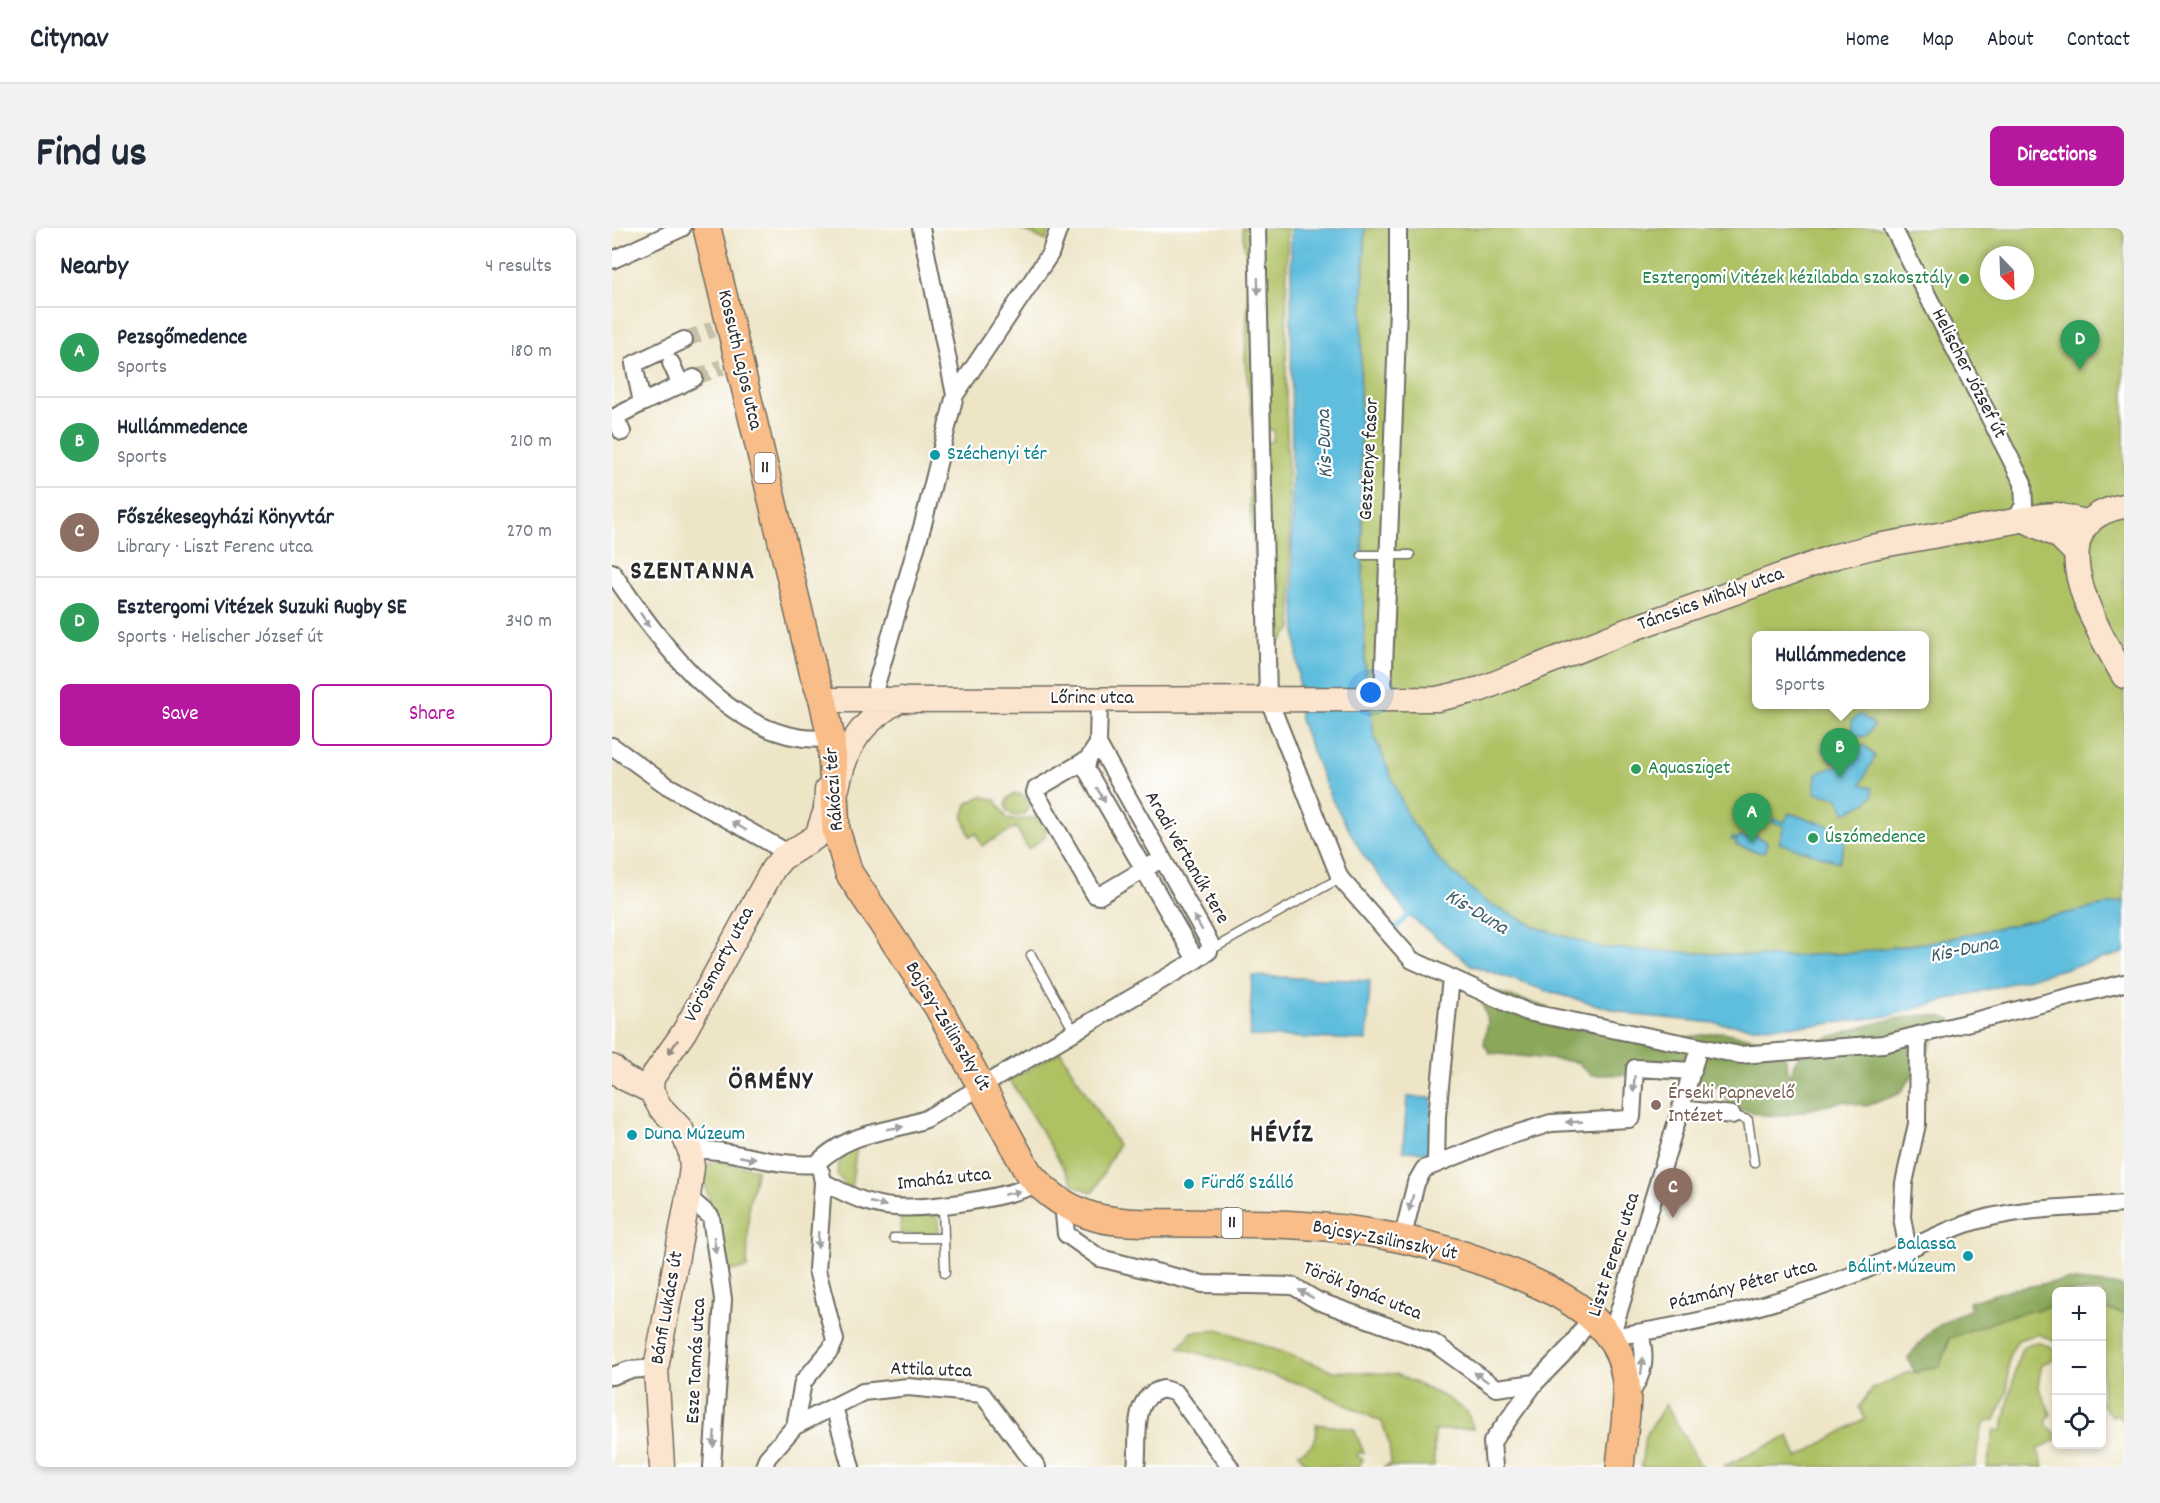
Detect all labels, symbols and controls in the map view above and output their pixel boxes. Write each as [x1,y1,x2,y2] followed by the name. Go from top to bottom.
[30,21,108,61] text: Citynav
[1845,26,1889,56] text: Home
[1922,26,1954,56] text: Map
[1987,26,2034,56] text: About
[2067,26,2130,56] text: Contact
[36,126,147,186] text: Find us
[1990,126,2124,186] button: Directions
[1980,246,2034,300] north arrow
[60,249,128,286] text: Nearby
[485,253,552,281] text: 4 results
[1642,265,1953,293] place label: Esztergomi Vitézek kézilabda szakosztály
[1957,272,1971,286] marker: Esztergomi Vitézek kézilabda szakosztály
[1254,277,1263,296] one-way arrow
[709,287,769,433] street label: Kossuth Lajos utca
[1923,304,2013,444] street label: Helischer József út
[2060,320,2100,370] pin: D
[117,323,247,354] text: Pezsgőmedence
[74,338,85,366] text: A
[510,338,552,366] text: 180 m
[117,354,167,382] text: Sports
[1353,396,1387,521] street label: Gesztenye fasor
[1310,408,1342,479] water label: Kis-Duna
[117,413,248,444] text: Hullámmedence
[75,428,84,456] text: B
[510,428,552,456] text: 210 m
[947,441,1048,469] place label: Széchenyi tér
[117,444,167,472] text: Sports
[928,448,942,462] marker: Széchenyi tér
[754,453,776,483] road number: 11
[117,503,334,534] text: Főszékesegyházi Könyvtár
[75,518,84,546] text: C
[506,518,552,546] text: 270 m
[117,534,313,562] text: Library · Liszt Ferenc utca
[630,554,756,591] district label: SZENTANNA
[1634,560,1789,639] street label: Táncsics Mihály utca
[117,593,407,624] text: Esztergomi Vitézek Suzuki Rugby SE
[74,608,85,636] text: D
[506,608,552,636] text: 340 m
[639,612,650,628] one-way arrow
[117,624,323,652] text: Sports · Helischer József út
[1752,631,1929,709] popup
[1775,641,1906,672] text: Hullámmedence
[1775,672,1825,700] text: Sports
[1356,678,1385,707] your location
[60,684,300,746] button: Save
[312,684,552,746] button: Share
[1050,685,1134,713] street label: Lőrinc utca
[1820,728,1860,778] pin: B
[818,745,852,832] street label: Rákóczi tér
[1648,755,1730,783] place label: Aquasziget
[1629,762,1643,776] marker: Aquasziget
[1136,786,1236,930] street label: Aradi vértanúk tere
[1096,787,1106,804] one-way arrow
[1732,794,1772,843] pin: A
[730,821,747,831] one-way arrow
[1825,824,1926,852] place label: Úszómedence
[1806,831,1820,845] marker: Úszómedence
[1439,882,1514,944] water label: Kis-Duna
[678,902,763,1028] street label: Vörösmarty utca
[1194,914,1204,931] one-way arrow
[1927,929,2002,972] water label: Kis-Duna
[897,957,997,1097] street label: Bajcsy-Zsilinszky út
[668,1038,679,1055] one-way arrow
[728,1064,814,1101] district label: ÖRMÉNY
[1629,1075,1638,1094] one-way arrow
[1668,1080,1795,1131] place label: Érseki Papnevelő Intézet
[1649,1098,1663,1112] marker: Érseki Papnevelő Intézet
[1250,1117,1314,1154] district label: HÉVÍZ
[1565,1117,1584,1126] one-way arrow
[644,1121,745,1149] place label: Duna Múzeum
[885,1123,904,1132] one-way arrow
[625,1128,639,1142] marker: Duna Múzeum
[738,1154,757,1163] one-way arrow
[896,1161,993,1199] street label: Imaház utca
[1654,1168,1692,1218] pin: C
[1201,1170,1294,1198] place label: Fürdő Szálló
[1182,1177,1196,1191] marker: Fürdő Szálló
[1002,1188,1021,1197] one-way arrow
[1582,1189,1648,1321] street label: Liszt Ferenc utca
[1406,1194,1416,1212] one-way arrow
[869,1199,887,1209] one-way arrow
[1222,1208,1242,1238] road number: 11
[1310,1213,1460,1269] street label: Bajcsy-Zsilinszky út
[814,1231,823,1250] one-way arrow
[1848,1231,1957,1282] place label: Balassa Bálint Múzeum
[711,1235,720,1254] one-way arrow
[644,1249,692,1367] street label: Bánfi Lukács út
[1961,1249,1975,1263] marker: Balassa Bálint Múzeum
[1666,1253,1820,1319] street label: Pázmány Péter utca
[1298,1255,1426,1329] street label: Török Ignác utca
[2052,1287,2106,1449] map controls
[2052,1287,2106,1341] button: +
[1298,1288,1314,1299] one-way arrow
[680,1297,714,1425] street label: Esze Tamás utca
[2052,1341,2106,1395] button: −
[890,1356,973,1386] street label: Attila utca
[1637,1357,1647,1376] one-way arrow
[1473,1371,1489,1383] one-way arrow
[2052,1395,2106,1449] button: locate
[709,1429,718,1448] one-way arrow

